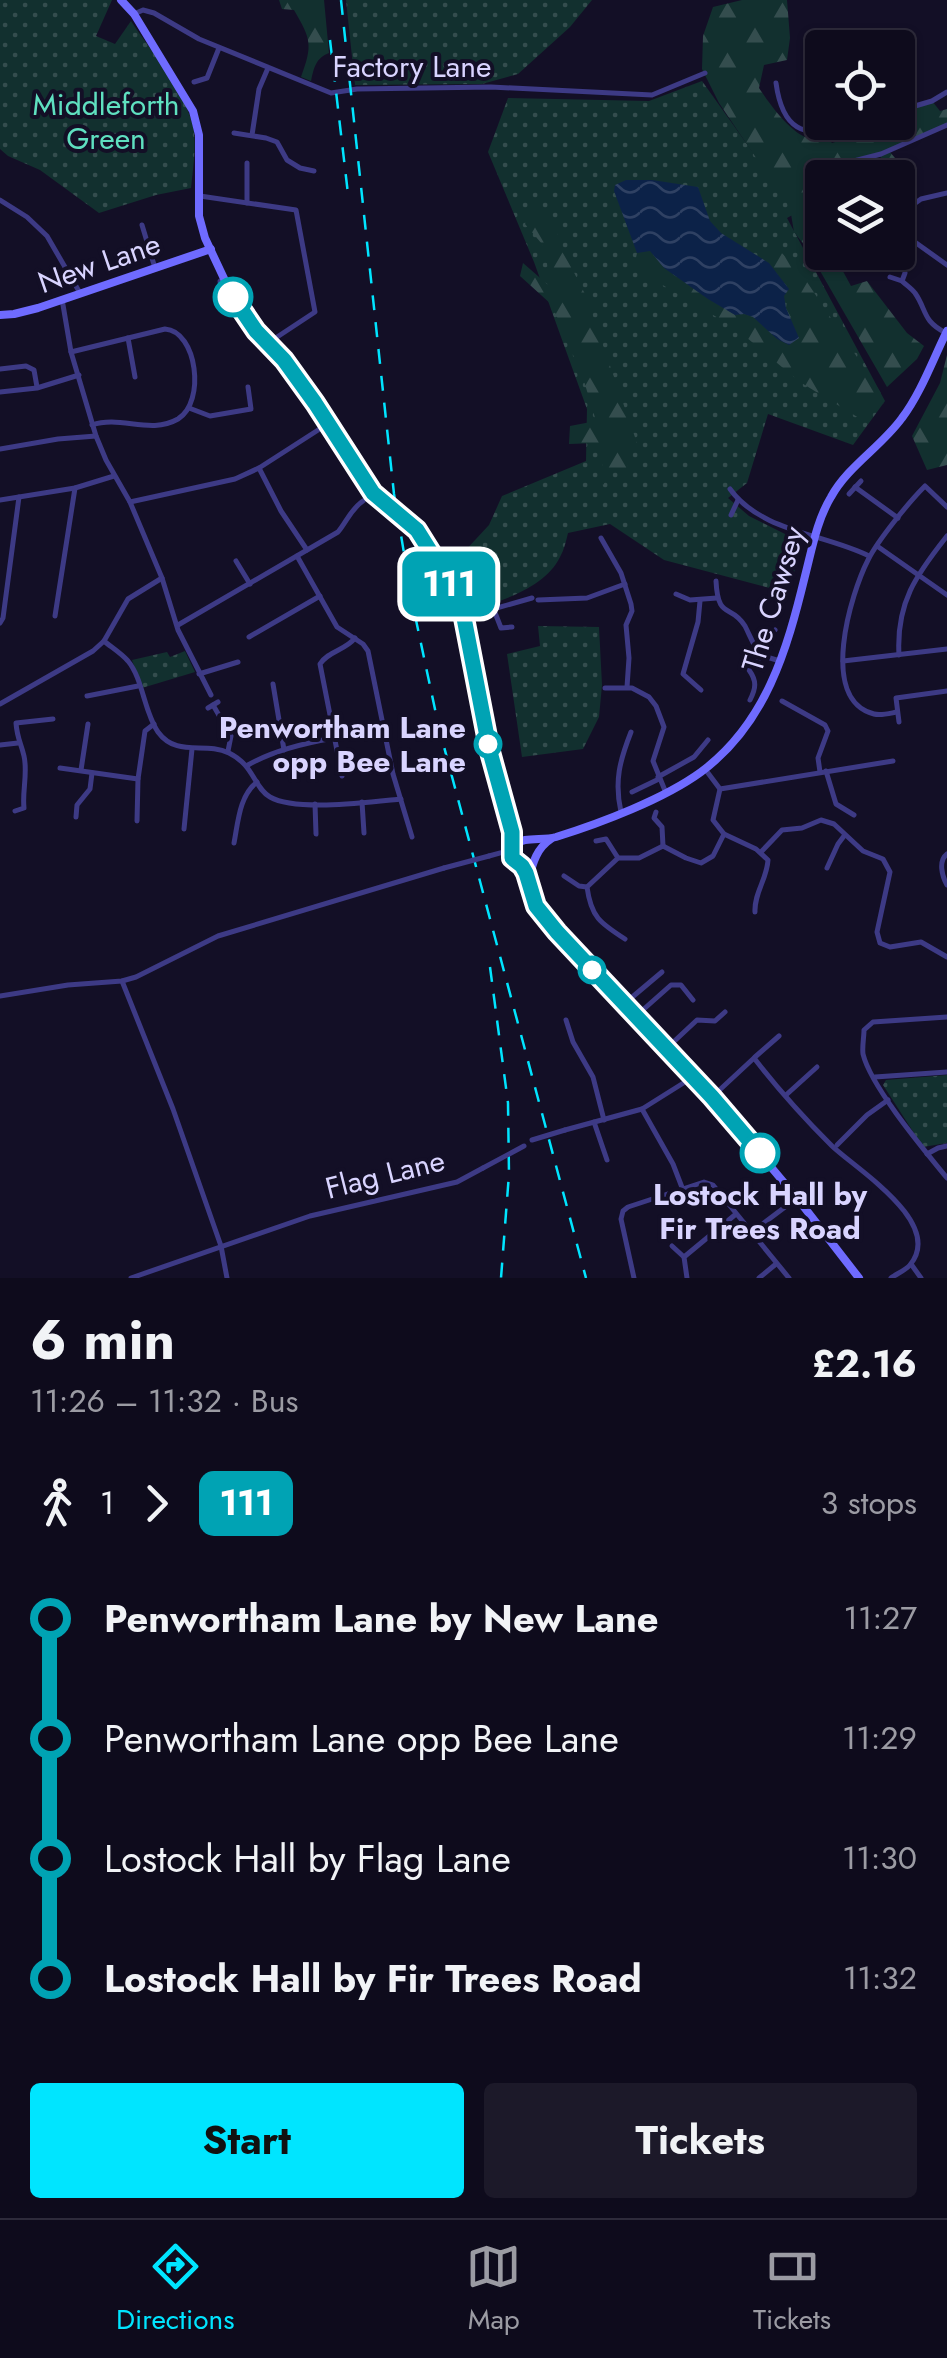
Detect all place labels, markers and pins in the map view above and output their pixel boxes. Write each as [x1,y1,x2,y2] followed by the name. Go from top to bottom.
[214,278,252,316] unlabelled marker
[219,706,466,783] place label: Penwortham Lane opp Bee Lane
[475,731,501,757] marker: Penwortham Lane opp Bee Lane
[579,957,605,983] unlabelled marker
[741,1134,779,1172] marker: Lostock Hall by Fir Trees Road
[653,1173,867,1250] place label: Lostock Hall by Fir Trees Road

